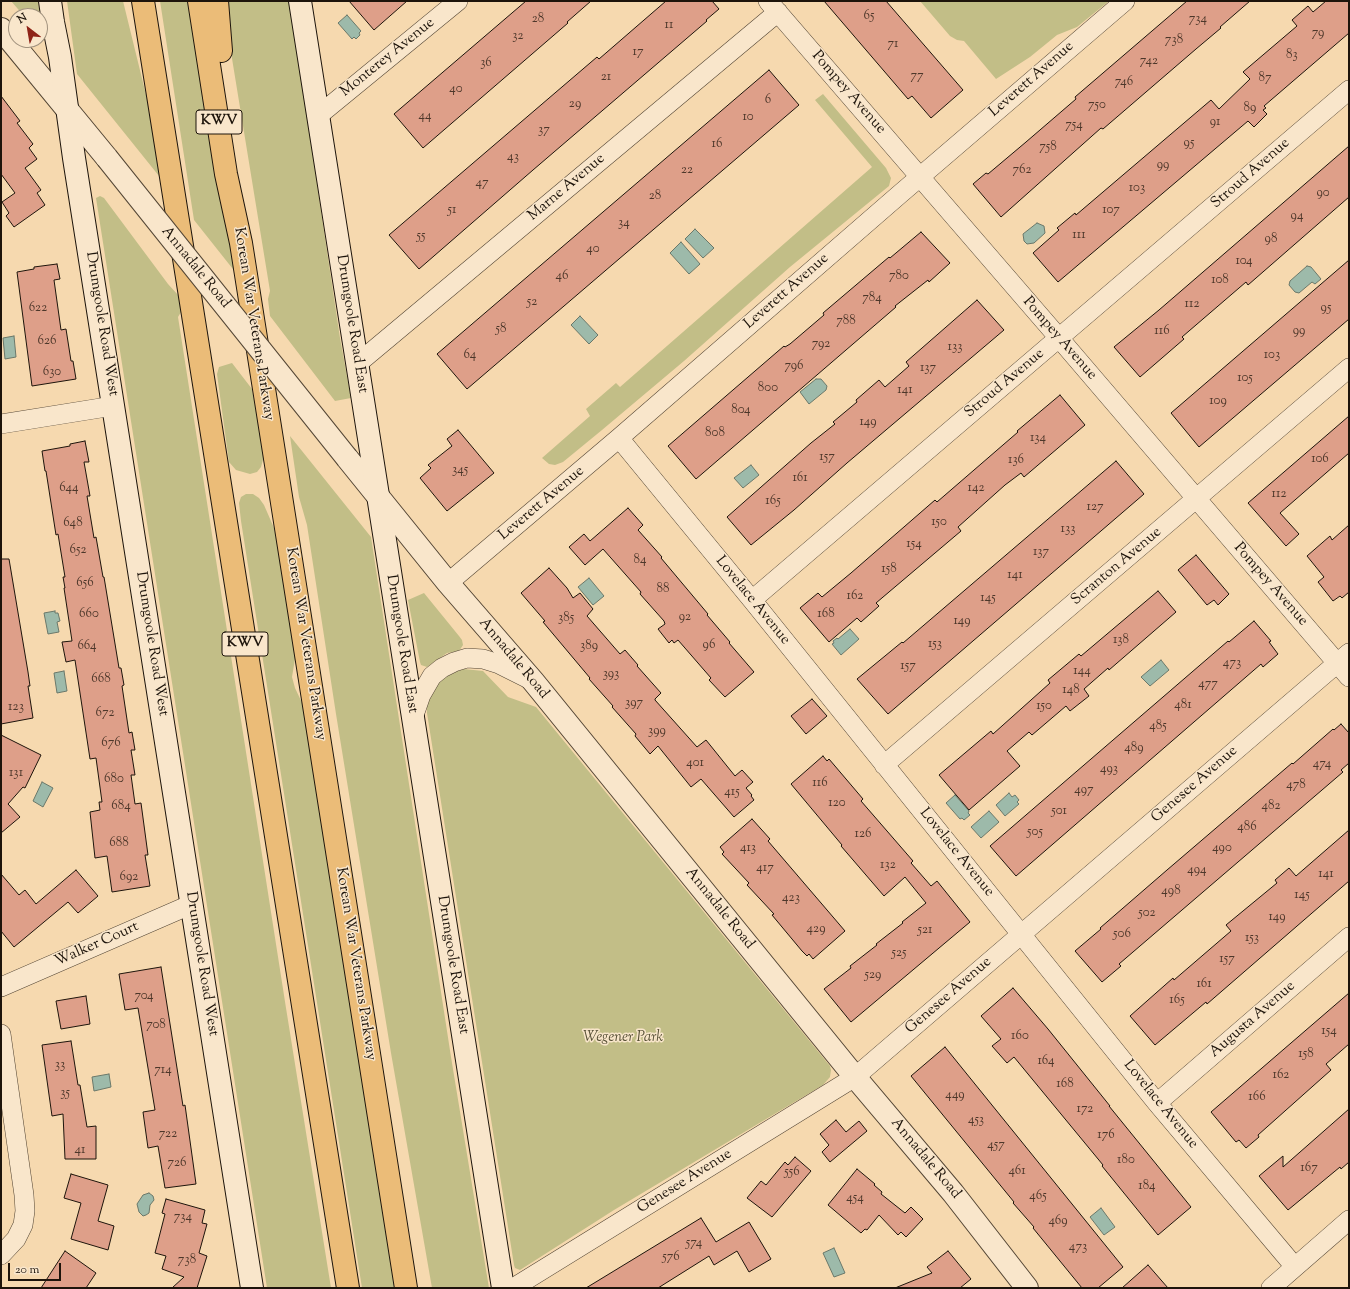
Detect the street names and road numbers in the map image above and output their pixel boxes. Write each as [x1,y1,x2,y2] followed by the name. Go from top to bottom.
[337,15,439,101] street label: Monterey Avenue
[986,38,1078,122] street label: Leverett Avenue
[807,48,889,138] street label: Pompey Avenue
[196,110,242,134] road number: KWV
[1208,135,1294,213] street label: Stroud Avenue
[525,151,609,225] street label: Marne Avenue
[157,224,233,312] street label: Annadale Road
[229,226,277,422] street label: Korean War Veterans Parkway
[81,250,121,398] street label: Drumgoole Road West
[741,250,833,334] street label: Leverett Avenue
[331,253,371,395] street label: Drumgoole Road East
[1018,294,1100,384] street label: Pompey Avenue
[962,346,1048,422] street label: Stroud Avenue
[495,463,589,545] street label: Leverett Avenue
[1068,524,1166,610] street label: Scranton Avenue
[1229,540,1311,630] street label: Pompey Avenue
[281,546,329,742] street label: Korean War Veterans Parkway
[711,553,793,649] street label: Lovelace Avenue
[131,570,171,718] street label: Drumgoole Road West
[381,573,421,715] street label: Drumgoole Road East
[474,615,552,703] street label: Annadale Road
[222,632,268,656] road number: KWV
[1148,743,1242,827] street label: Genesee Avenue
[915,805,997,901] street label: Lovelace Avenue
[681,865,757,953] street label: Annadale Road
[331,866,379,1062] street label: Korean War Veterans Parkway
[181,890,221,1038] street label: Drumgoole Road West
[432,894,472,1036] street label: Drumgoole Road East
[52,918,142,972] street label: Walker Court
[902,954,996,1038] street label: Genesee Avenue
[1207,978,1299,1062] street label: Augusta Avenue
[1119,1057,1201,1153] street label: Lovelace Avenue
[886,1115,964,1203] street label: Annadale Road
[634,1146,736,1218] street label: Genesee Avenue

